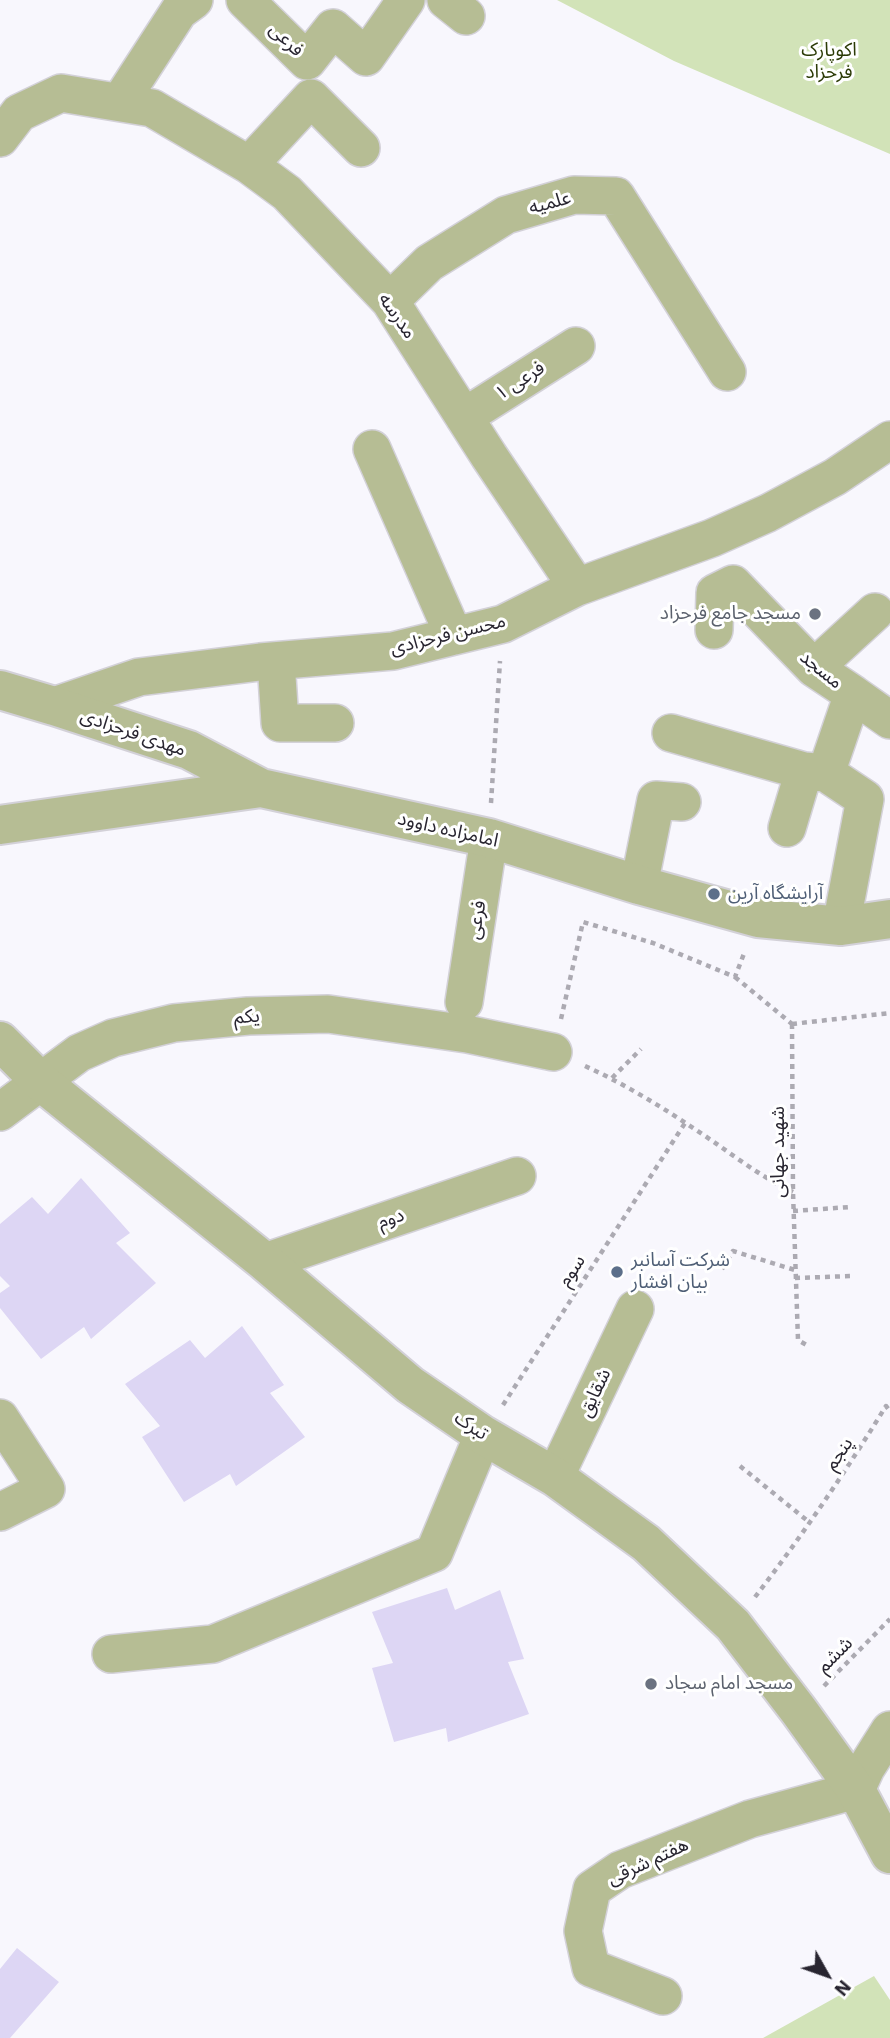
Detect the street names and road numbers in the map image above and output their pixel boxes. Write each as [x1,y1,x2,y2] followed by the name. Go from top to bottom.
[264,18,308,62] street label: فرعی
[526,186,574,220] street label: علمیه
[373,289,421,343] street label: مدرسه
[491,357,549,405] street label: فرعی ۱
[388,610,508,660] street label: محسن فرحزادی
[795,646,847,694] street label: مسجد
[77,704,189,762] street label: مهدی فرحزادی
[396,807,500,853] street label: امامزاده داوود
[463,899,491,941] street label: فرعی
[233,1005,261,1029] street label: یکم
[768,1106,790,1198] street label: شهید جهانی
[375,1204,407,1234] street label: دوم
[553,1251,591,1291] street label: سوم
[574,1365,616,1421] street label: شقایق
[450,1407,492,1445] street label: تبرک
[820,1433,858,1475] street label: پنجم
[812,1632,858,1678] street label: ششم
[604,1833,692,1891] street label: هفتم شرقی

